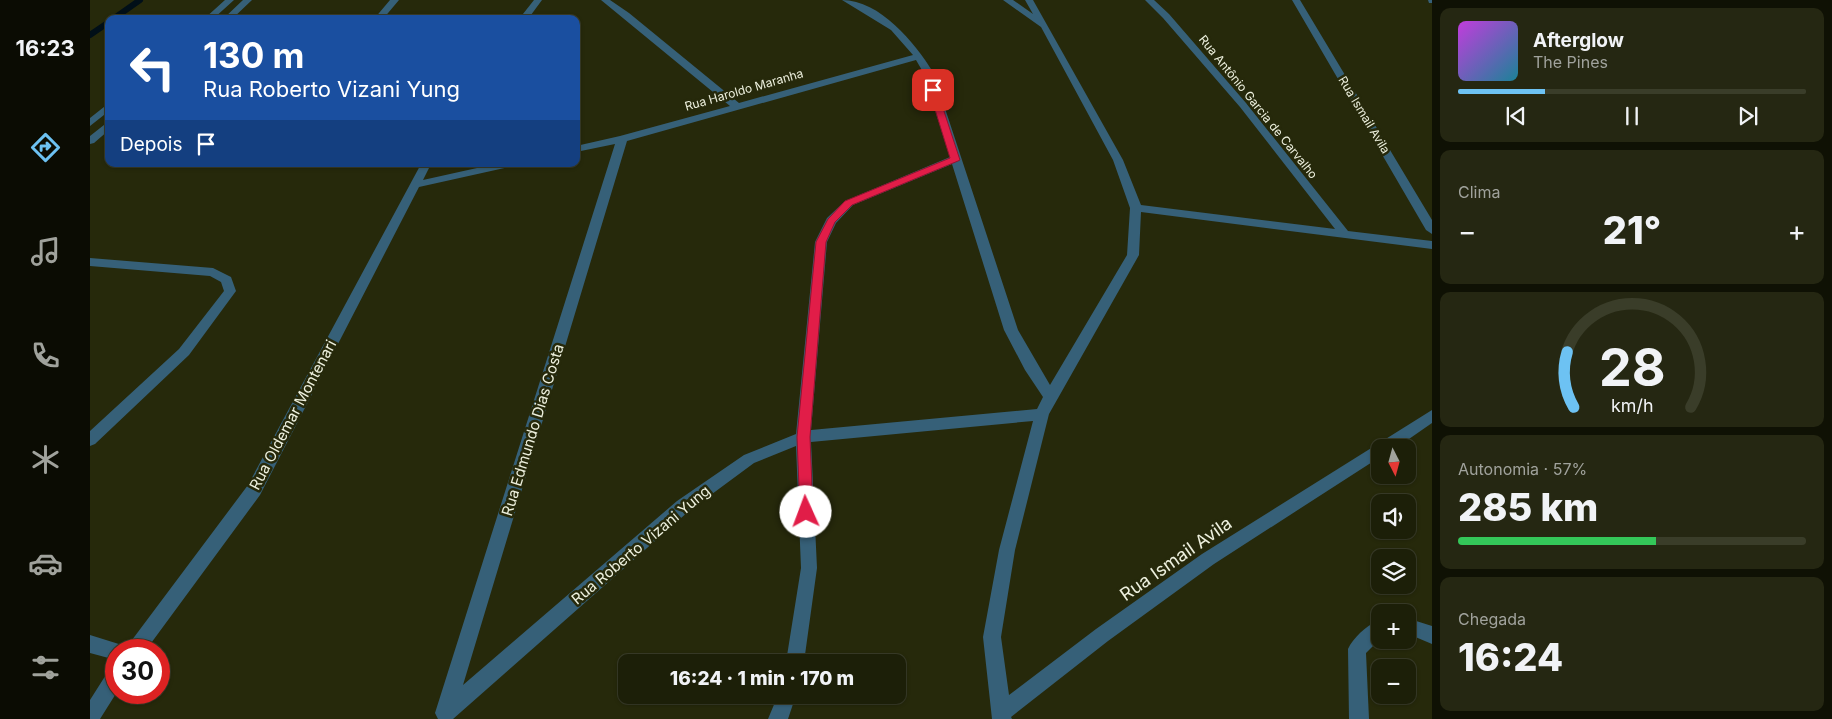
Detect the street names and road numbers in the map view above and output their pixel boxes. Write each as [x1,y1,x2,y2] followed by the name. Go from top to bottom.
[1196,32,1321,181] street label: Rua Antônio Garcia de Carvalho
[683,65,805,114] street label: Rua Haroldo Maranha
[1335,73,1393,156] street label: Rua Ismail Avila
[245,336,340,493] street label: Rua Oldemar Montenari
[497,342,568,518] street label: Rua Edmundo Dias Costa
[567,481,714,608] street label: Rua Roberto Vizani Yung
[1116,512,1236,605] street label: Rua Ismail Avila

